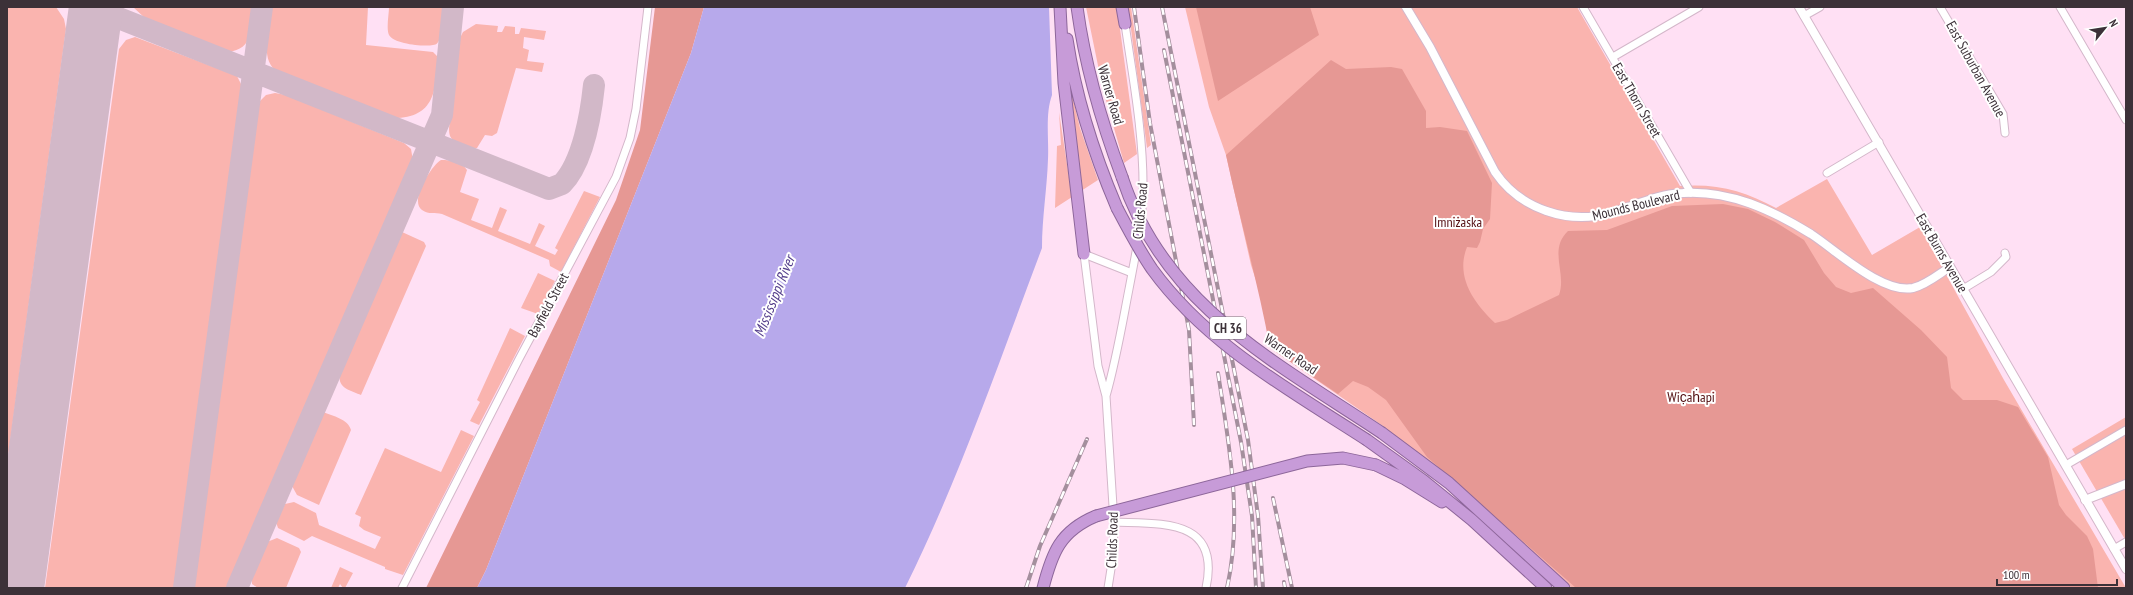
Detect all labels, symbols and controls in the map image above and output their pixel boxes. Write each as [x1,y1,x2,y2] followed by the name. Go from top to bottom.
[2085,8,2125,48] north arrow
[2106,17,2121,29] text: N
[1942,18,2010,120] street label: East Suburban Avenue
[1608,59,1666,141] street label: East Thorn Street
[1094,63,1128,127] street label: Warner Road
[1129,182,1151,240] street label: Childs Road
[1590,185,1682,225] street label: Mounds Boulevard
[1912,210,1972,296] street label: East Burns Avenue
[1434,213,1482,231] park label: Imniżaska
[749,251,800,339] water label: Mississippi River
[523,269,573,340] street label: Bayfield Street
[1210,317,1246,339] road number: CH 36
[1261,329,1321,379] street label: Warner Road
[1667,388,1715,406] park label: Wic̣aḣapi
[1102,511,1122,569] street label: Childs Road
[1997,561,2117,587] scale bar
[2003,567,2030,582] text: 100 m

